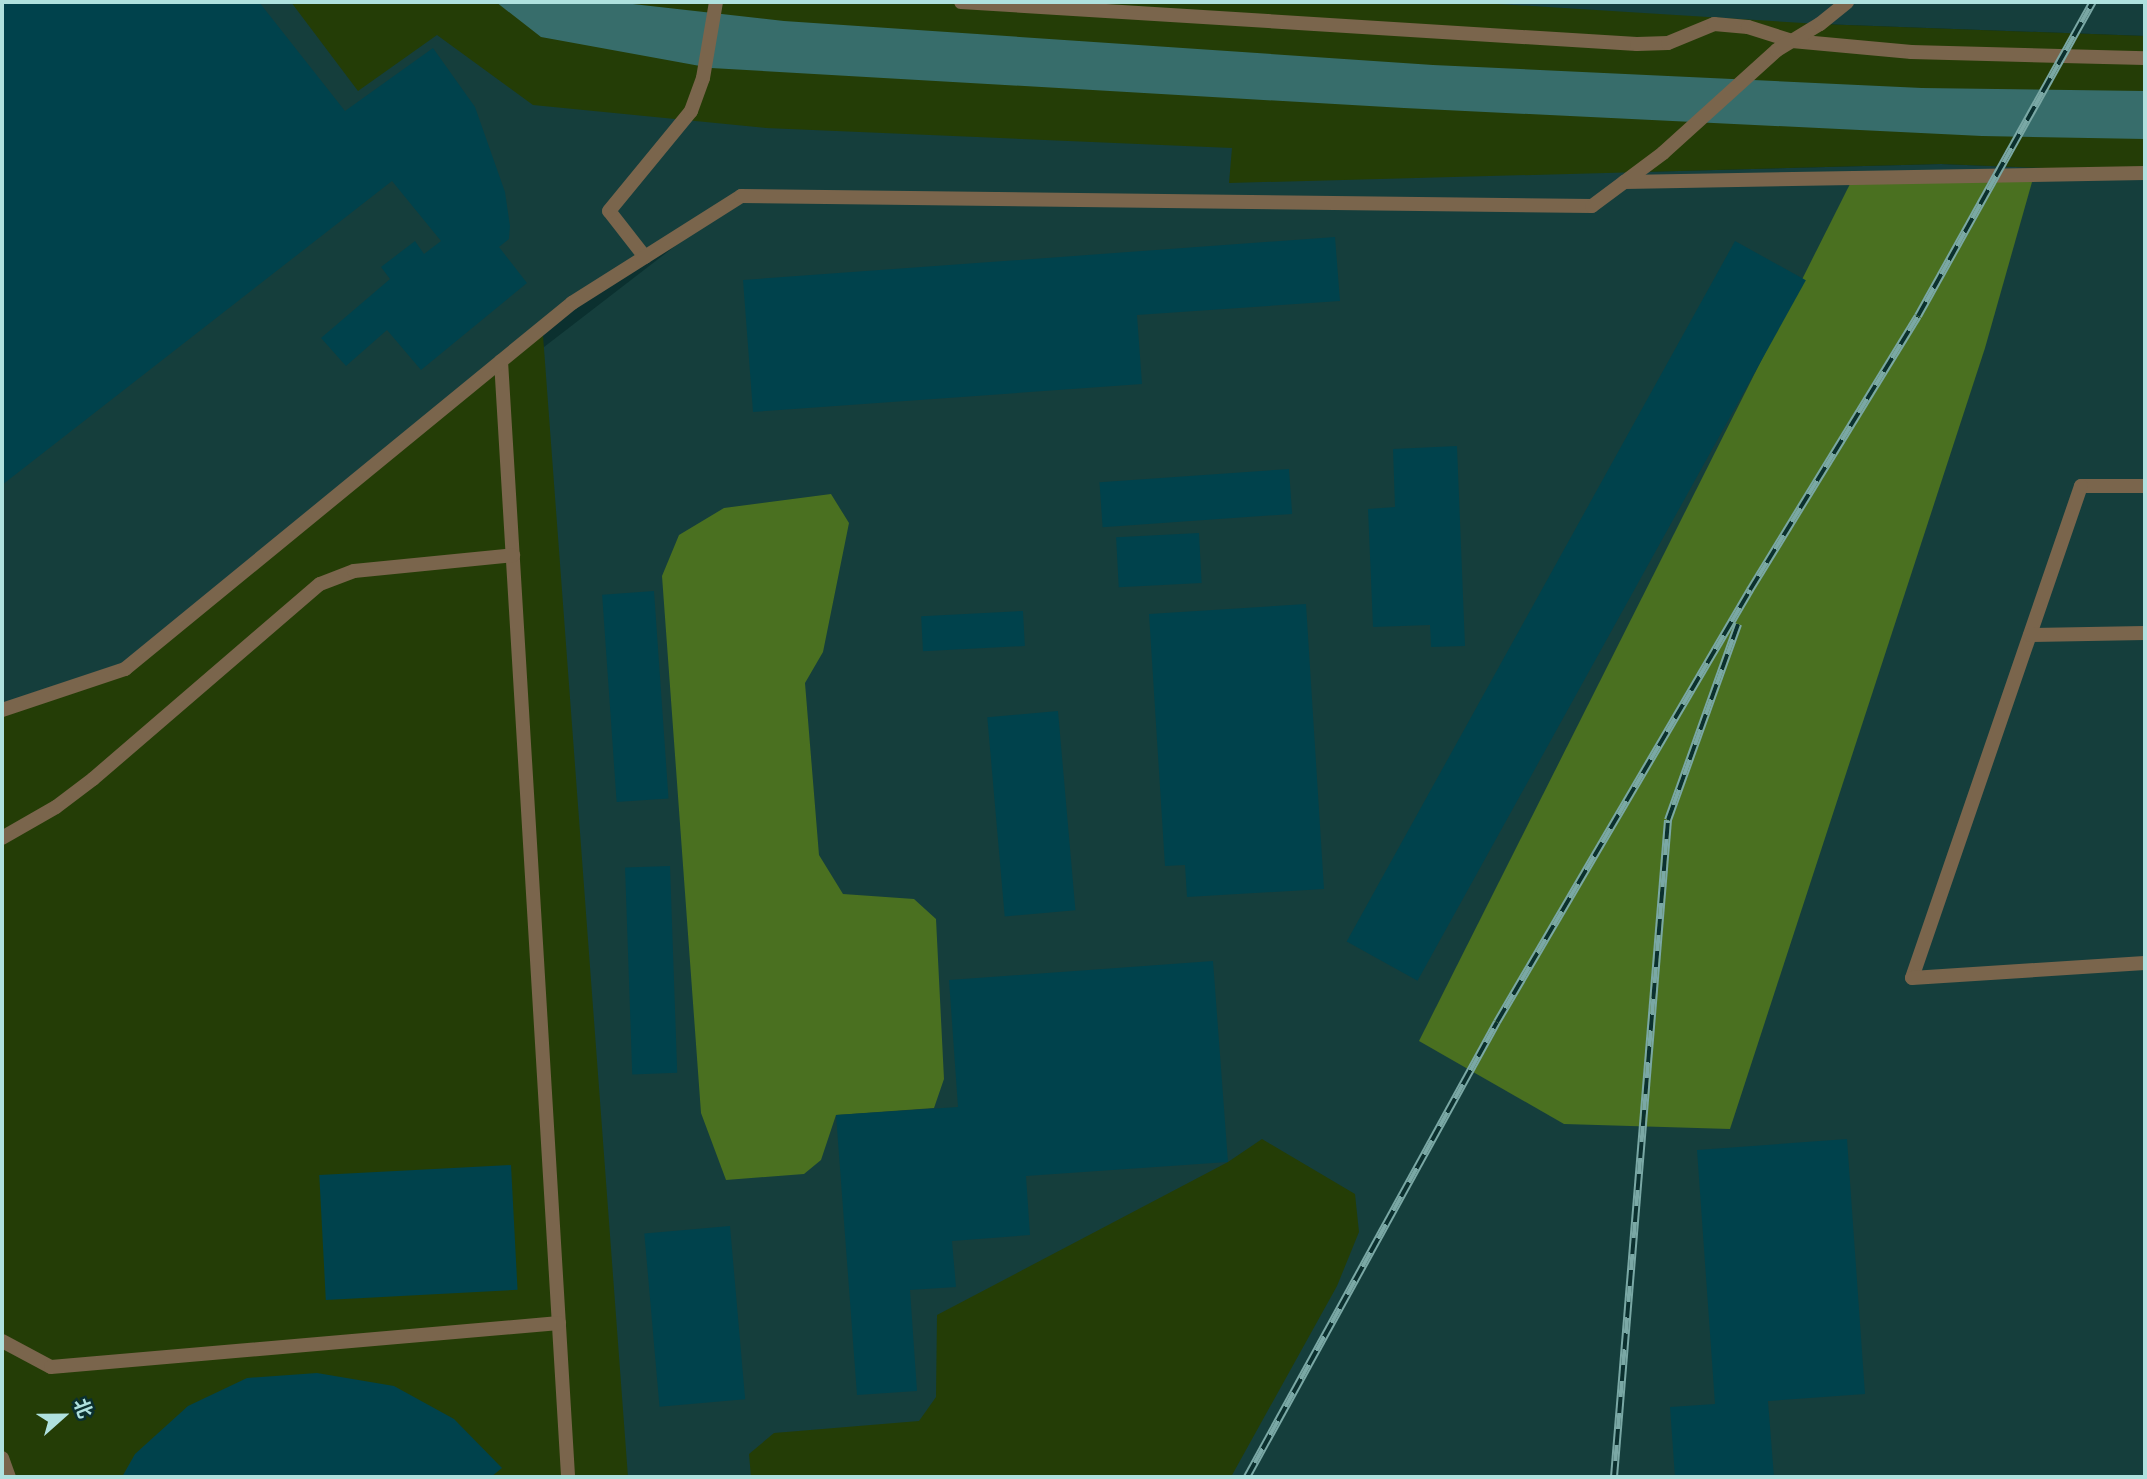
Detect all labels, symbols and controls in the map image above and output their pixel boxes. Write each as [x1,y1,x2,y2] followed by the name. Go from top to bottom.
[28,1381,98,1451] north arrow
[69,1395,97,1421] text: 北

